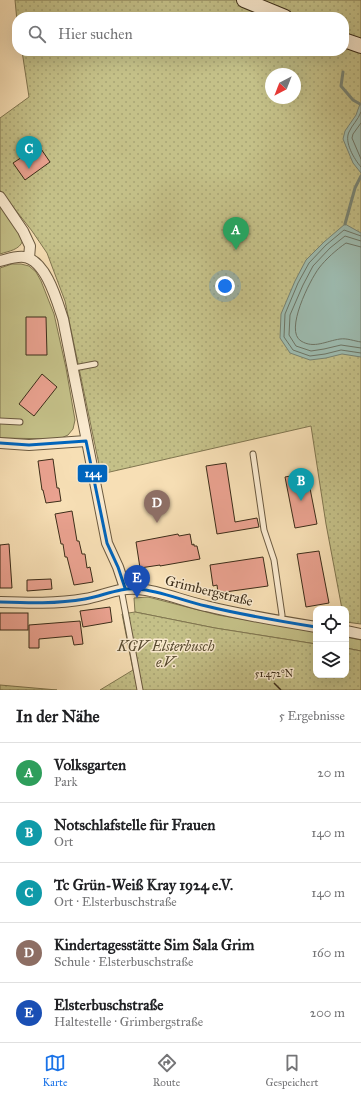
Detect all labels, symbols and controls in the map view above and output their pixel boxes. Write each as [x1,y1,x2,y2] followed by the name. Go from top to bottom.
[12,12,349,56] search box
[26,23,48,45] icon: search
[58,25,133,43] text: Hier suchen
[265,68,301,104] north arrow
[16,136,42,169] pin: C
[223,217,249,250] pin: A
[215,276,235,296] your location
[77,464,108,483] line badge: 144
[85,467,102,481] text: 144
[288,468,314,501] pin: B
[144,490,170,523] pin: D
[124,565,150,598] pin: E
[163,572,255,610] street label: Grimbergstraße
[313,606,349,678] map controls
[313,606,349,642] button: locate
[117,638,215,671] park label: KGV Elsterbusch e.V.
[313,642,349,678] button: layers
[255,668,294,680] text: 51.472°N
[16,706,100,727] text: In der Nähe
[279,708,345,724] text: 5 Ergebnisse
[54,756,126,774] text: Volksgarten
[25,765,33,781] text: A
[317,765,345,781] text: 20 m
[54,774,78,790] text: Park
[54,816,215,834] text: Notschlafstelle für Frauen
[25,825,33,841] text: B
[311,825,345,841] text: 140 m
[54,834,73,850] text: Ort
[54,876,233,894] text: Tc Grün-Weiß Kray 1924 e.V.
[25,885,33,901] text: C
[311,885,345,901] text: 140 m
[54,894,177,910] text: Ort · Elsterbuschstraße
[54,936,254,954] text: Kindertagesstätte Sim Sala Grim
[24,945,34,961] text: D
[312,945,345,961] text: 160 m
[54,954,193,970] text: Schule · Elsterbuschstraße
[54,996,164,1014] text: Elsterbuschstraße
[24,1005,34,1021] text: E
[310,1005,345,1021] text: 200 m
[54,1014,203,1030] text: Haltestelle · Grimbergstraße
[43,1052,68,1089] tab: Karte
[153,1052,180,1089] tab: Route
[265,1052,318,1089] tab: Gespeichert

